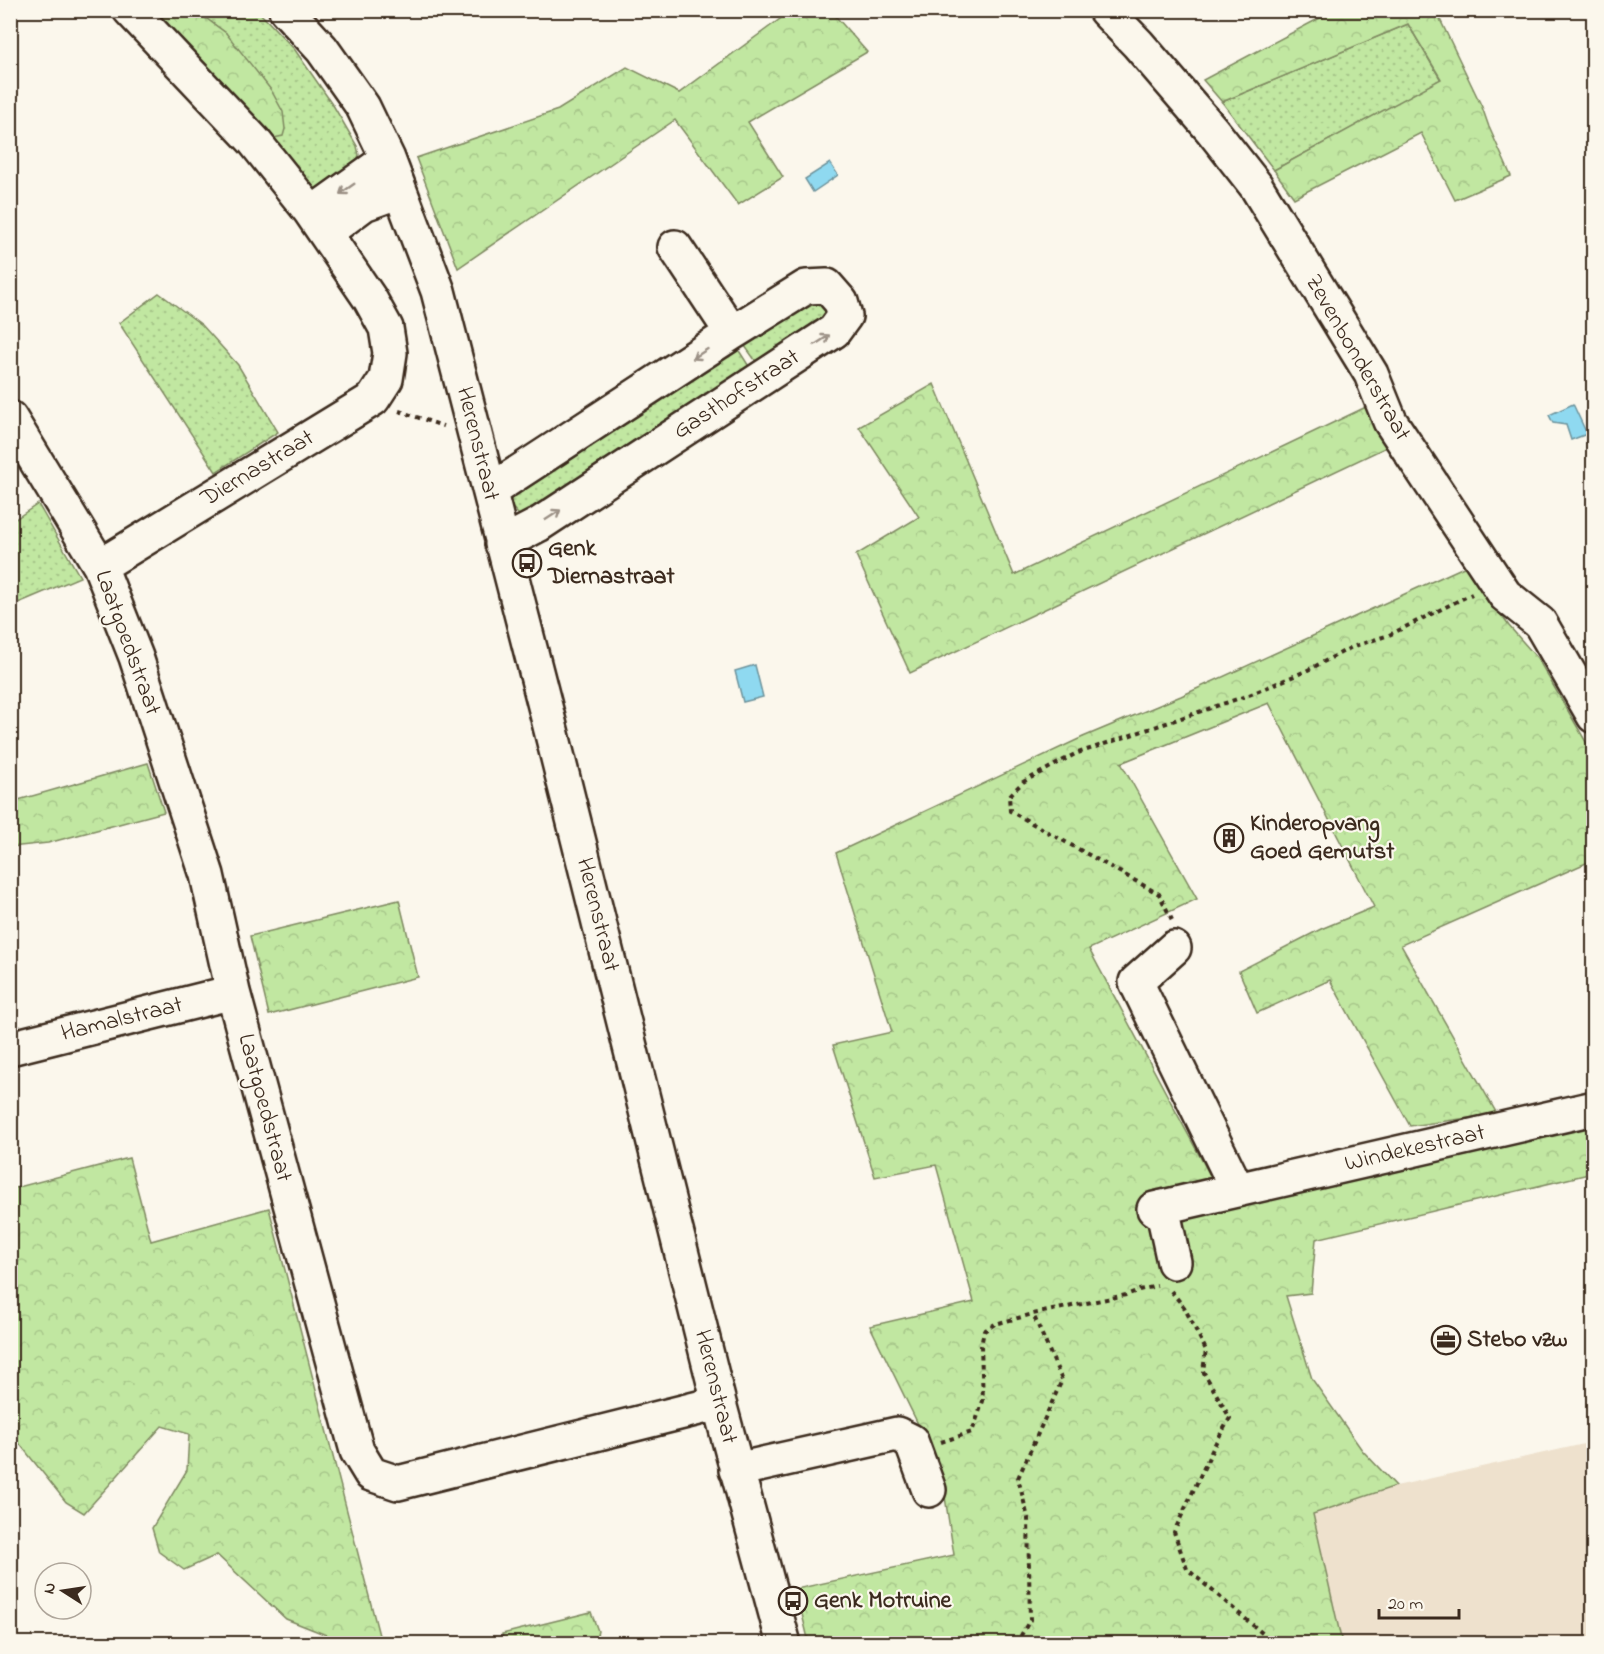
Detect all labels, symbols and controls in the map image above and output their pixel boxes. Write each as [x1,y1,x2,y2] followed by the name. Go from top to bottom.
[339,182,355,195] one-way arrow
[1295,268,1419,448] street label: Zevenbonderstraat
[813,333,830,345] one-way arrow
[667,341,807,449] street label: Gasthofstraat
[692,348,709,360] one-way arrow
[446,383,508,505] street label: Herenstraat
[194,421,321,517] street label: Diernastraat
[544,509,561,521] one-way arrow
[547,532,676,595] place label: Genk Diernastraat
[511,547,543,579] bus stop icon: Genk Diernastraat
[85,566,169,720] street label: Laatgoedstraat
[1250,807,1395,870] place label: Kinderopvang Goed Gemutst
[1213,822,1245,854] building icon: Kinderopvang Goed Gemutst
[566,854,628,976] street label: Herenstraat
[57,988,187,1052] street label: Hamalstraat
[227,1030,301,1186] street label: Laatgoedstraat
[1341,1116,1489,1182] street label: Windekestraat
[1467,1323,1568,1358] place label: Stebo vzw
[1430,1324,1462,1356] office icon: Stebo vzw
[684,1326,746,1448] street label: Herenstraat
[33,1561,93,1621] north arrow
[37,1580,63,1596] text: N
[1379,1582,1458,1620] scale bar
[814,1584,953,1619] place label: Genk Motruine
[777,1585,809,1617] bus stop icon: Genk Motruine
[1388,1592,1423,1618] text: 20 m

